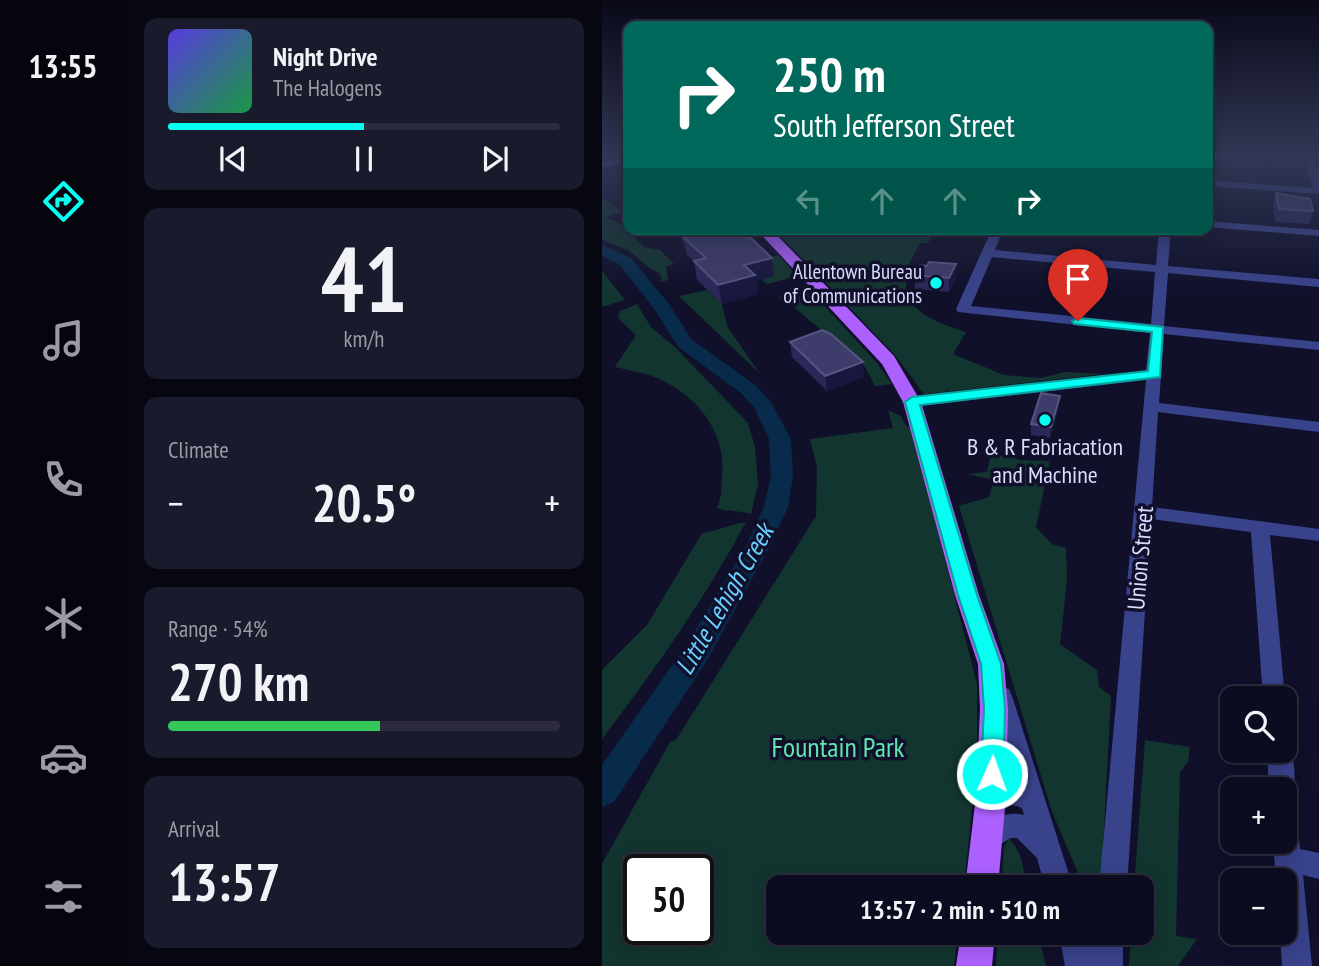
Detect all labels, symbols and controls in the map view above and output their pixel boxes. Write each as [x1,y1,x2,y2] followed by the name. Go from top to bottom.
[273,40,378,73] text: Night Drive
[773,42,886,106] text: 250 m
[28,45,98,87] text: 13:55
[658,49,749,140] icon: right
[273,73,382,102] text: The Halogens
[773,104,1015,146] text: South Jefferson Street
[214,140,252,178] icon: previous
[345,140,383,178] icon: pause
[476,140,514,178] icon: next
[39,177,88,226] icon: directions
[790,182,828,220] icon: left
[863,182,901,220] icon: ahead
[936,182,974,220] icon: ahead
[1009,182,1047,220] icon: right
[321,219,408,337] text: 41
[1048,249,1108,321] pin
[783,258,922,309] place label: Allentown Bureau of Communications
[1059,260,1097,298] icon: arrive
[928,275,944,291] marker: Allentown Bureau of Communications
[39,316,88,365] icon: music
[344,324,384,353] text: km/h
[1037,412,1053,428] marker: B & R Fabriacation and Machine
[967,431,1123,490] place label: B & R Fabriacation and Machine
[168,435,229,464] text: Climate
[39,455,88,504] icon: phone
[312,469,416,536] text: 20.5°
[168,478,184,527] text: −
[544,478,560,527] text: +
[1120,504,1160,611] street label: Union Street
[668,515,782,680] water label: Little Lehigh Creek
[39,594,88,643] icon: climate
[168,614,268,643] text: Range · 54%
[168,648,309,715] text: 270 km
[1220,686,1297,945] map controls
[1220,686,1297,763] button: search
[772,728,905,765] park label: Fountain Park
[39,733,88,782] icon: car
[955,737,1029,811] position arrow
[1220,777,1297,854] button: +
[168,814,220,843] text: Arrival
[168,848,280,915] text: 13:57
[623,854,714,945] speed limit sign: 50
[1220,868,1297,945] button: −
[39,872,88,921] icon: filters
[860,893,1060,926] text: 13:57 · 2 min · 510 m

